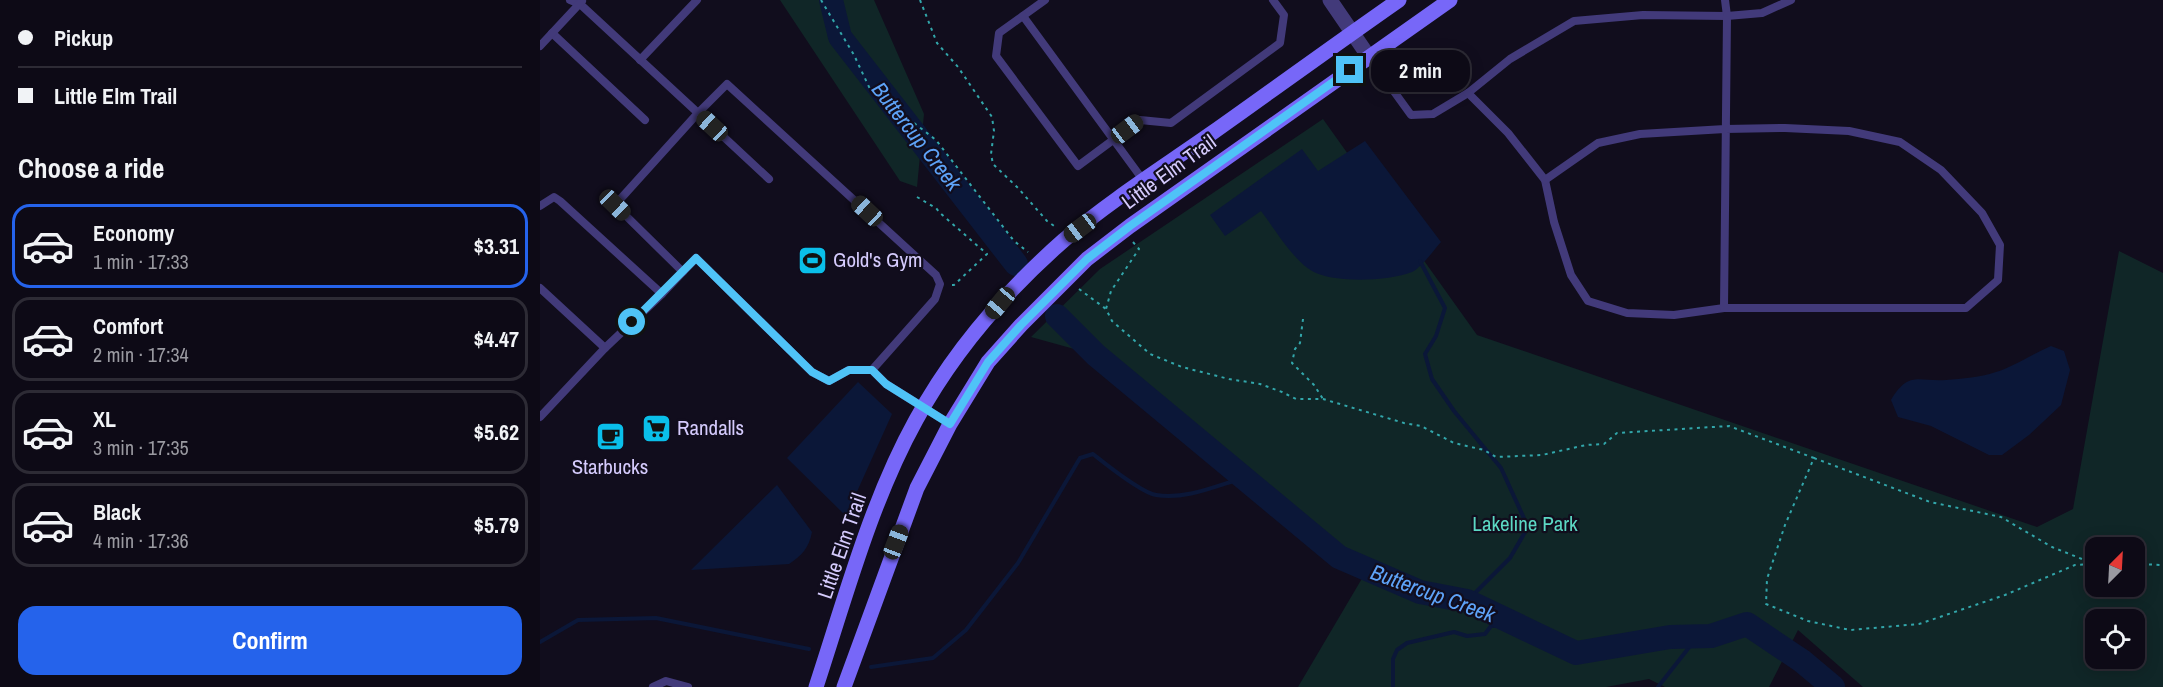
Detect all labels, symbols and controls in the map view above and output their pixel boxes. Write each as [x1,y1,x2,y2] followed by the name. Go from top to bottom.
[54,23,113,53] text: Pickup
[1371,49,1470,91] callout: 2 min
[1336,56,1363,83] route end
[1399,57,1442,84] text: 2 min
[865,75,970,197] water label: Buttercup Creek
[54,81,177,111] text: Little Elm Trail
[693,107,731,145] car
[1107,111,1147,147] car
[1116,128,1222,216] street label: Little Elm Trail
[18,150,164,186] text: Choose a ride
[596,186,634,224] car
[848,192,886,230] car
[1060,210,1100,246] car
[93,218,174,248] text: Economy
[21,219,75,273] icon: car
[474,231,519,261] text: $3.31
[796,244,828,276] sports icon: Gold's Gym
[833,245,922,274] place label: Gold's Gym
[93,248,189,275] text: 1 min · 17:33
[982,283,1018,323] car
[618,308,645,335] route start
[93,311,163,341] text: Comfort
[21,312,75,366] icon: car
[474,324,519,354] text: $4.47
[93,341,189,368] text: 2 min · 17:34
[93,404,116,434] text: XL
[21,405,75,459] icon: car
[640,412,672,444] supermarket icon: Randalls
[677,413,744,442] place label: Randalls
[474,417,519,447] text: $5.62
[594,420,626,452] cafe icon: Starbucks
[93,434,189,461] text: 3 min · 17:35
[572,452,648,481] place label: Starbucks
[810,489,873,603] street label: Little Elm Trail
[93,497,141,527] text: Black
[21,498,75,552] icon: car
[1472,509,1578,538] park label: Lakeline Park
[474,510,519,540] text: $5.79
[881,522,911,562] car
[93,527,189,554] text: 4 min · 17:36
[2085,537,2145,597] north arrow
[2085,537,2145,669] map controls
[1367,557,1500,630] water label: Buttercup Creek
[18,606,522,675] button: Confirm
[2085,609,2145,669] button: locate

